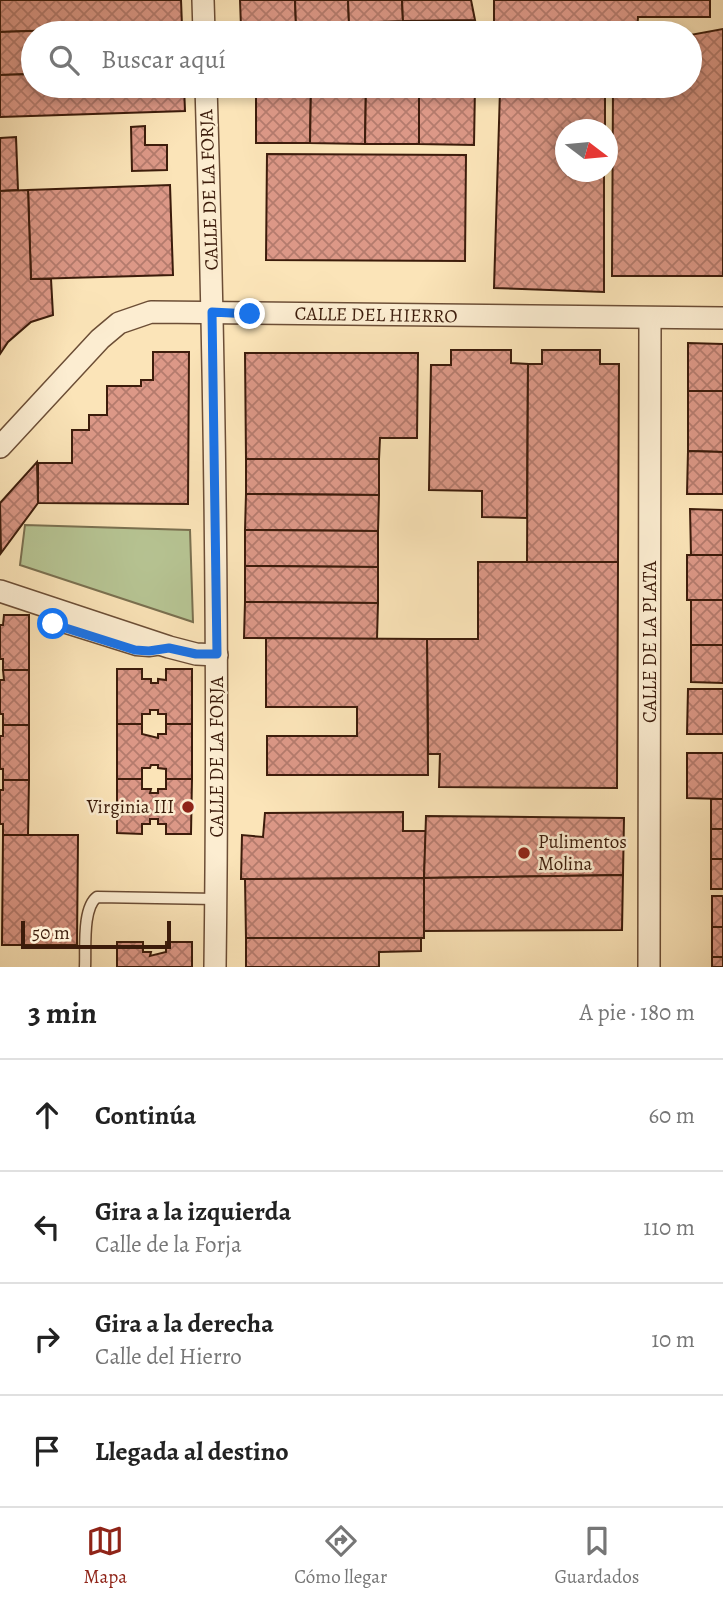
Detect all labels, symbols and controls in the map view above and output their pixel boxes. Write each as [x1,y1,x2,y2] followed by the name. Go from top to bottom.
[21,21,702,98] search box
[45,41,83,79] icon: search
[101,42,226,77] text: Buscar aquí
[193,108,225,271] street label: CALLE DE LA FORJA
[555,119,618,182] north arrow
[234,298,265,329] route end
[294,301,458,329] street label: CALLE DEL HIERRO
[637,560,663,723] street label: CALLE DE LA PLATA
[37,608,68,639] route start
[204,675,230,838] street label: CALLE DE LA FORJA
[86,794,174,820] place label: Virginia III
[180,799,196,815] marker: Virginia III
[538,829,627,877] place label: Pulimentos Molina
[516,845,532,861] marker: Pulimentos Molina
[21,918,172,950] scale bar
[32,920,70,946] text: 50 m
[28,993,97,1033] text: 3 min
[579,997,695,1028] text: A pie · 180 m
[28,1096,66,1134] icon: ahead
[95,1098,196,1133] text: Continúa
[648,1100,695,1131] text: 60 m
[95,1194,291,1229] text: Gira a la izquierda
[28,1208,66,1246] icon: left
[643,1212,695,1243] text: 110 m
[95,1229,242,1260] text: Calle de la Forja
[95,1306,274,1341] text: Gira a la derecha
[28,1320,66,1358] icon: right
[651,1324,695,1355] text: 10 m
[95,1341,242,1372] text: Calle del Hierro
[28,1432,66,1470] icon: arrive
[95,1434,289,1469] text: Llegada al destino
[84,1522,127,1590] tab: Mapa
[294,1522,387,1590] tab: Cómo llegar
[555,1522,639,1590] tab: Guardados

